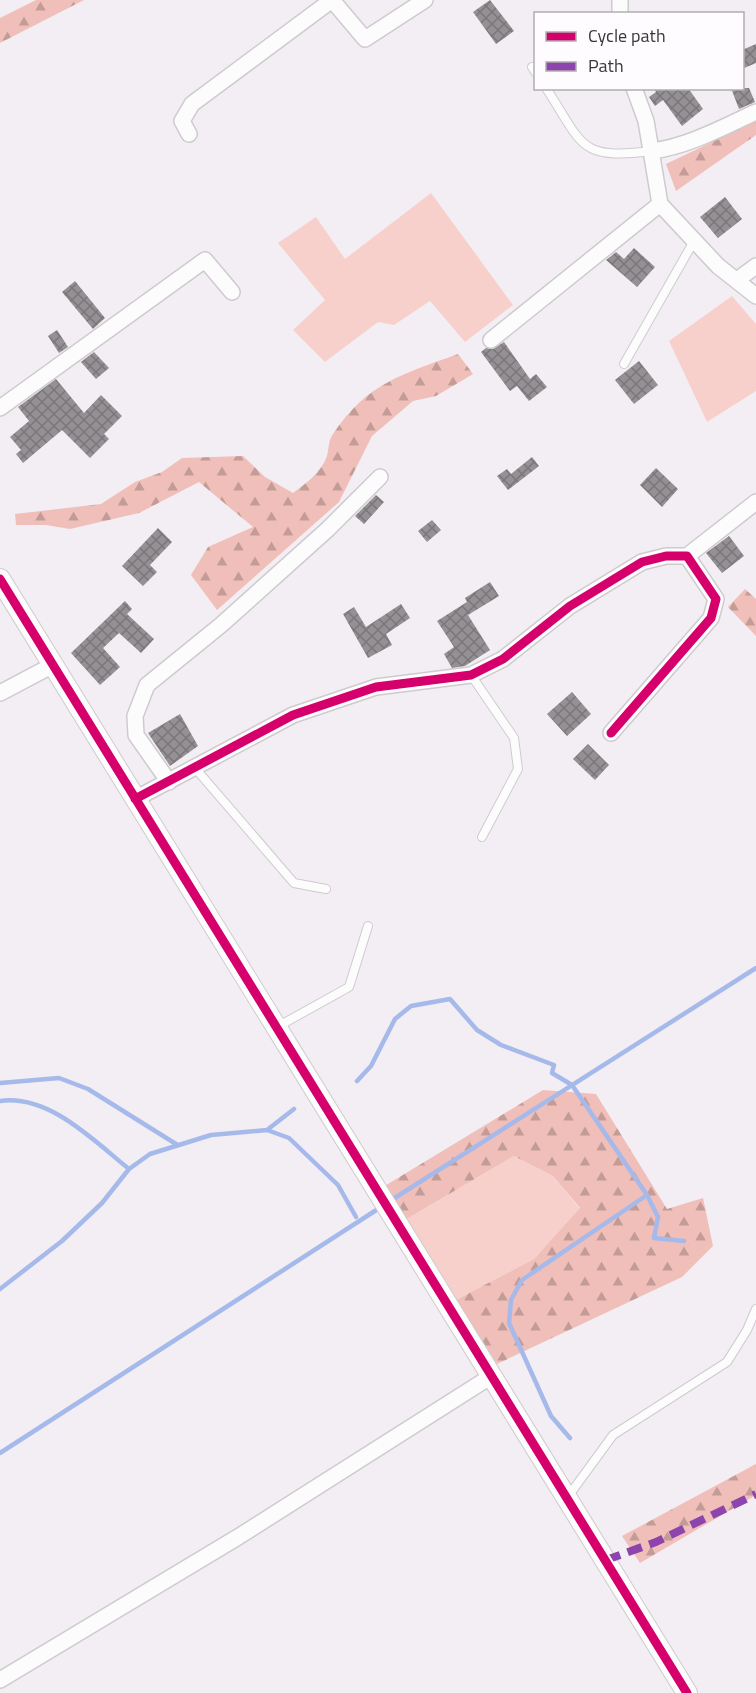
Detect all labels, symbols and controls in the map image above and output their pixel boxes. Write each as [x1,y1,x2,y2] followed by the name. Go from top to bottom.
[534,12,744,90] legend
[588,22,666,49] text: Cycle path
[588,52,624,79] text: Path

